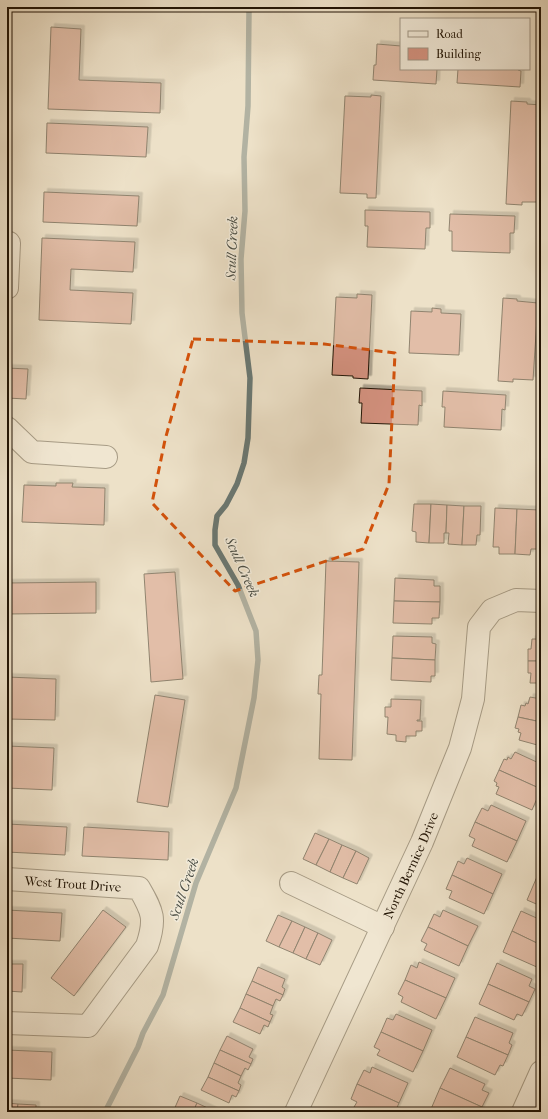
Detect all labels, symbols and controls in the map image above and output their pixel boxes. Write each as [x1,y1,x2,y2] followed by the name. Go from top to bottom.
[400,18,530,70] legend
[436,27,463,41] text: Road
[436,47,481,61] text: Building
[222,216,242,281] water label: Scull Creek
[221,533,263,600] water label: Scull Creek
[380,809,441,921] street label: North Bernice Drive
[165,856,202,923] water label: Scull Creek
[23,873,122,894] street label: West Trout Drive

